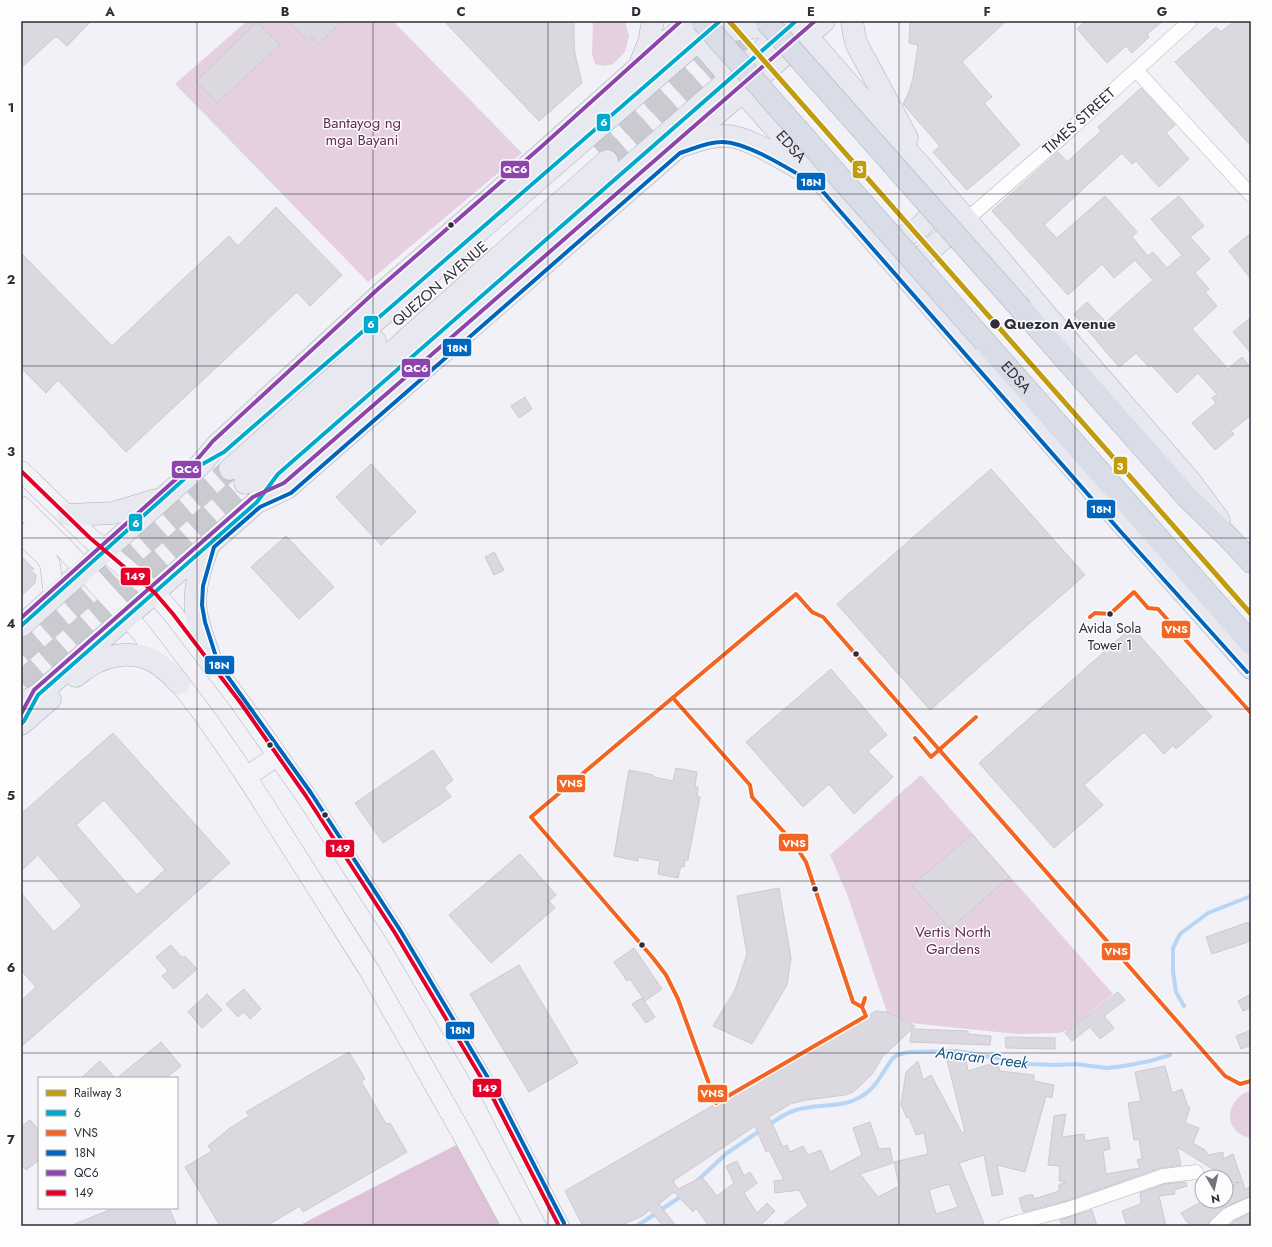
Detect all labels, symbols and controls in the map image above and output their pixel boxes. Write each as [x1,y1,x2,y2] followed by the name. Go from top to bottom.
[104,2,115,21] text: A
[281,2,290,21] text: B
[456,2,466,21] text: C
[631,2,641,21] text: D
[807,2,815,21] text: E
[983,2,991,21] text: F
[1157,2,1168,21] text: G
[1038,82,1120,160] street label: TIMES STREET
[8,98,14,117] text: 1
[323,112,401,151] park label: Bantayog ng mga Bayani
[596,113,611,132] line badge: 6
[600,114,608,130] text: 6
[771,125,812,168] street label: EDSA
[500,160,530,179] line badge: QC6
[852,160,867,179] line badge: 3
[503,161,527,177] text: QC6
[857,161,864,177] text: 3
[796,172,826,191] line badge: 18N
[800,174,822,190] text: 18N
[446,220,456,230] unlabelled marker
[387,236,493,332] street label: QUEZON AVENUE
[7,270,15,289] text: 2
[1004,313,1116,335] place label: Quezon Avenue
[363,315,379,334] line badge: 6
[367,316,375,332] text: 6
[988,317,1002,331] marker: Quezon Avenue
[442,338,472,357] line badge: 18N
[446,340,468,356] text: 18N
[996,356,1037,398] street label: EDSA
[401,358,431,378] line badge: QC6
[404,360,428,376] text: QC6
[7,442,15,461] text: 3
[1113,456,1128,475] line badge: 3
[1117,458,1124,474] text: 3
[171,460,202,479] line badge: QC6
[175,461,199,477] text: QC6
[1086,499,1116,519] line badge: 18N
[1090,501,1112,517] text: 18N
[128,513,143,532] line badge: 6
[132,515,140,531] text: 6
[120,567,151,586] line badge: 149
[125,568,145,584] text: 149
[1105,609,1115,619] marker: Avida Sola Tower 1
[6,614,16,633] text: 4
[1079,618,1141,655] place label: Avida Sola Tower 1
[1161,620,1191,639] line badge: VNS
[1163,621,1188,637] text: VNS
[851,649,861,659] unlabelled marker
[204,655,235,675] line badge: 18N
[208,657,230,673] text: 18N
[265,740,275,750] unlabelled marker
[556,774,586,793] line badge: VNS
[558,775,583,791] text: VNS
[7,786,15,805] text: 5
[320,810,330,820] unlabelled marker
[778,833,809,852] line badge: VNS
[781,835,806,851] text: VNS
[325,839,355,858] line badge: 149
[330,840,350,856] text: 149
[810,884,820,894] unlabelled marker
[915,921,991,960] park label: Vertis North Gardens
[637,940,647,950] unlabelled marker
[1101,942,1131,961] line badge: VNS
[1103,943,1128,959] text: VNS
[7,958,16,977] text: 6
[445,1021,475,1040] line badge: 18N
[449,1022,471,1038] text: 18N
[933,1040,1031,1075] water label: Anaran Creek
[38,1077,178,1209] legend
[472,1078,502,1098] line badge: 149
[477,1080,497,1096] text: 149
[74,1084,122,1102] text: Railway 3
[697,1084,728,1103] line badge: VNS
[699,1085,724,1101] text: VNS
[74,1104,81,1122] text: 6
[74,1124,98,1142] text: VNS
[7,1130,15,1149] text: 7
[74,1144,95,1162] text: 18N
[74,1164,99,1182] text: QC6
[1194,1169,1234,1209] north arrow
[74,1184,93,1202] text: 149
[1210,1190,1221,1207] text: N

